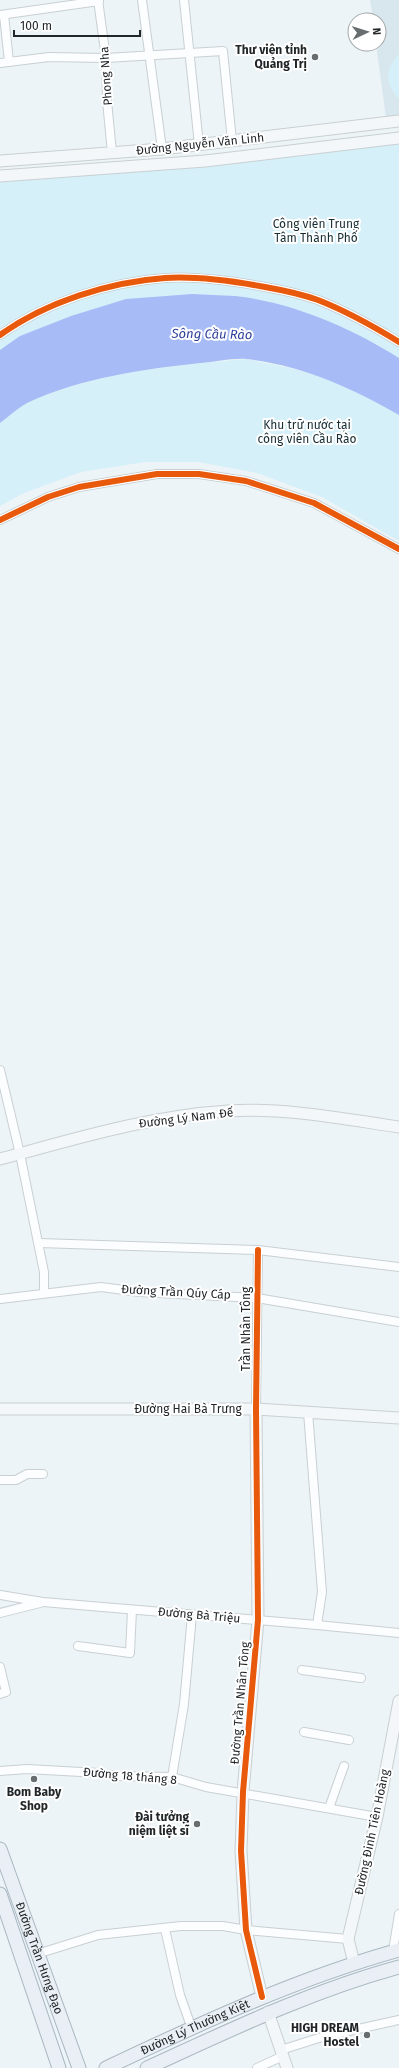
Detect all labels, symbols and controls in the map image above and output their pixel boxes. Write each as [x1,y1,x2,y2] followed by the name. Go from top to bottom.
[14,12,140,38] scale bar
[347,12,387,52] north arrow
[20,19,52,33] text: 100 m
[370,27,383,35] text: N
[235,43,307,71] place label: Thư viện tỉnh Quảng Trị
[97,46,115,106] street label: Phong Nha
[310,52,320,62] marker: Thư viện tỉnh Quảng Trị
[135,129,265,158] street label: Đường Nguyễn Văn Linh
[273,217,360,245] park label: Công viên Trung Tâm Thành Phố
[171,326,252,342] water label: Sông Cầu Rào
[258,418,356,446] park label: Khu trữ nước tại công viên Cầu Rào
[138,1104,235,1131] street label: Đường Lý Nam Đế
[121,1281,231,1302] street label: Đường Trần Qúy Cáp
[238,1286,253,1371] street label: Trần Nhân Tông
[134,1402,243,1416] street label: Đường Hai Bà Trưng
[157,1604,241,1626] street label: Đường Bà Triệu
[227,1640,252,1765] street label: Đường Trần Nhân Tông
[82,1765,178,1787] street label: Đường 18 tháng 8
[352,1767,392,1896] street label: Đường Đinh Tiên Hoàng
[29,1774,39,1784] marker: Bom Baby Shop
[7,1785,62,1813] place label: Bom Baby Shop
[129,1810,190,1838] place label: Đài tưởng niệm liệt sĩ
[192,1819,202,1829] marker: Đài tưởng niệm liệt sĩ
[13,1900,66,2016] street label: Đường Trần Hưng Đạo
[138,1996,252,2058] street label: Đường Lý Thường Kiệt
[291,2021,360,2049] place label: HIGH DREAM Hostel
[362,2030,372,2040] marker: HIGH DREAM Hostel

